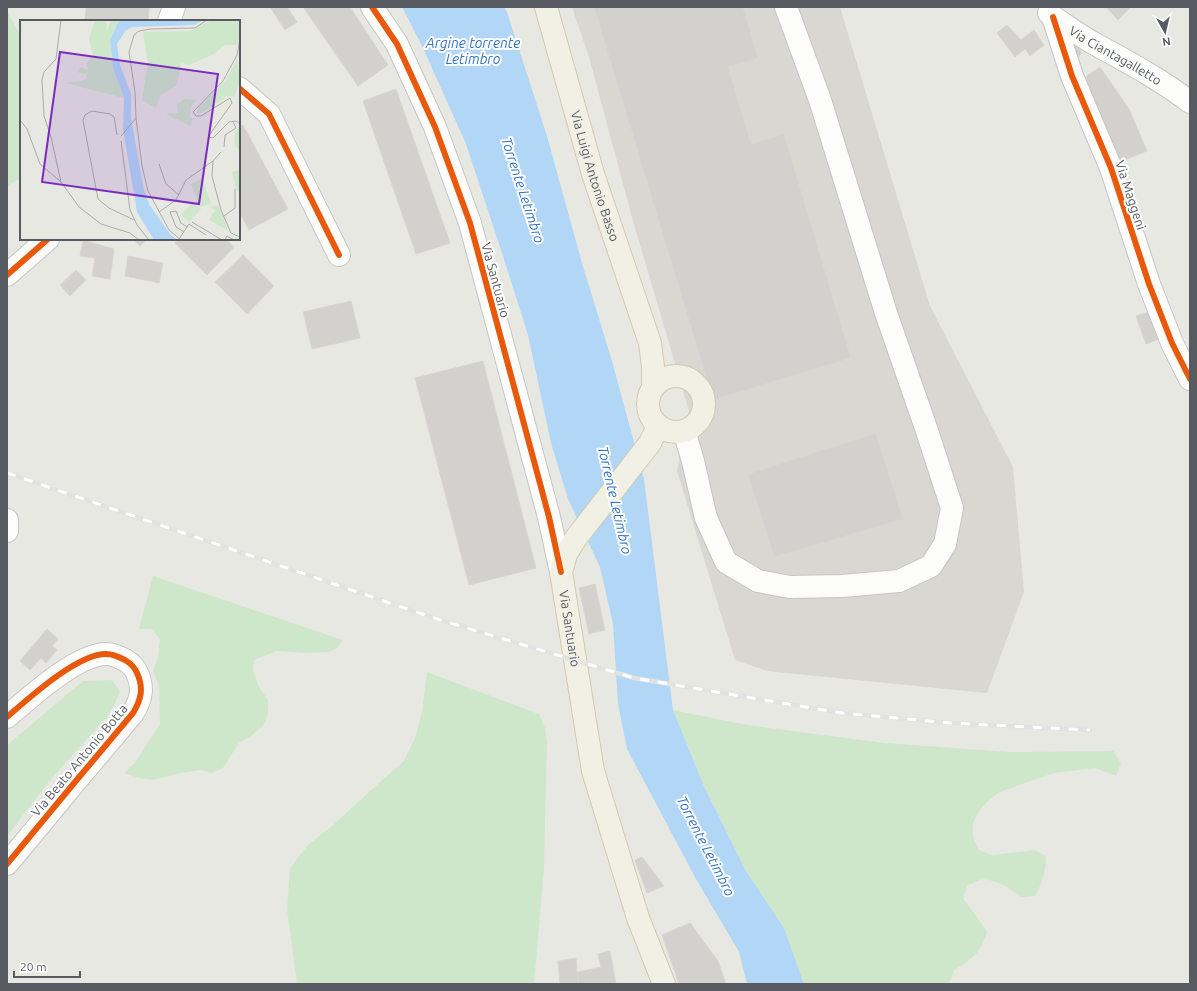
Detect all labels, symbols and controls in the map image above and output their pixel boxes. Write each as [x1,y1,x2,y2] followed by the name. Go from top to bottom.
[1145,12,1185,52] north arrow
[20,20,240,240] inset map
[1067,23,1164,87] street label: Via Ciantagalletto
[425,35,520,67] water label: Argine torrente Letimbro
[1161,35,1171,48] text: N
[569,109,622,243] street label: Via Luigi Antonio Basso
[498,135,548,245] water label: Torrente Letimbro
[1113,159,1149,231] street label: Via Maggeni
[479,241,513,319] street label: Via Santuario
[595,445,635,556] water label: Torrente Letimbro
[557,589,583,668] street label: Via Santuario
[28,701,130,819] street label: Via Beato Antonio Botta
[674,793,738,899] water label: Torrente Letimbro
[14,953,80,979] scale bar
[20,960,47,973] text: 20 m

